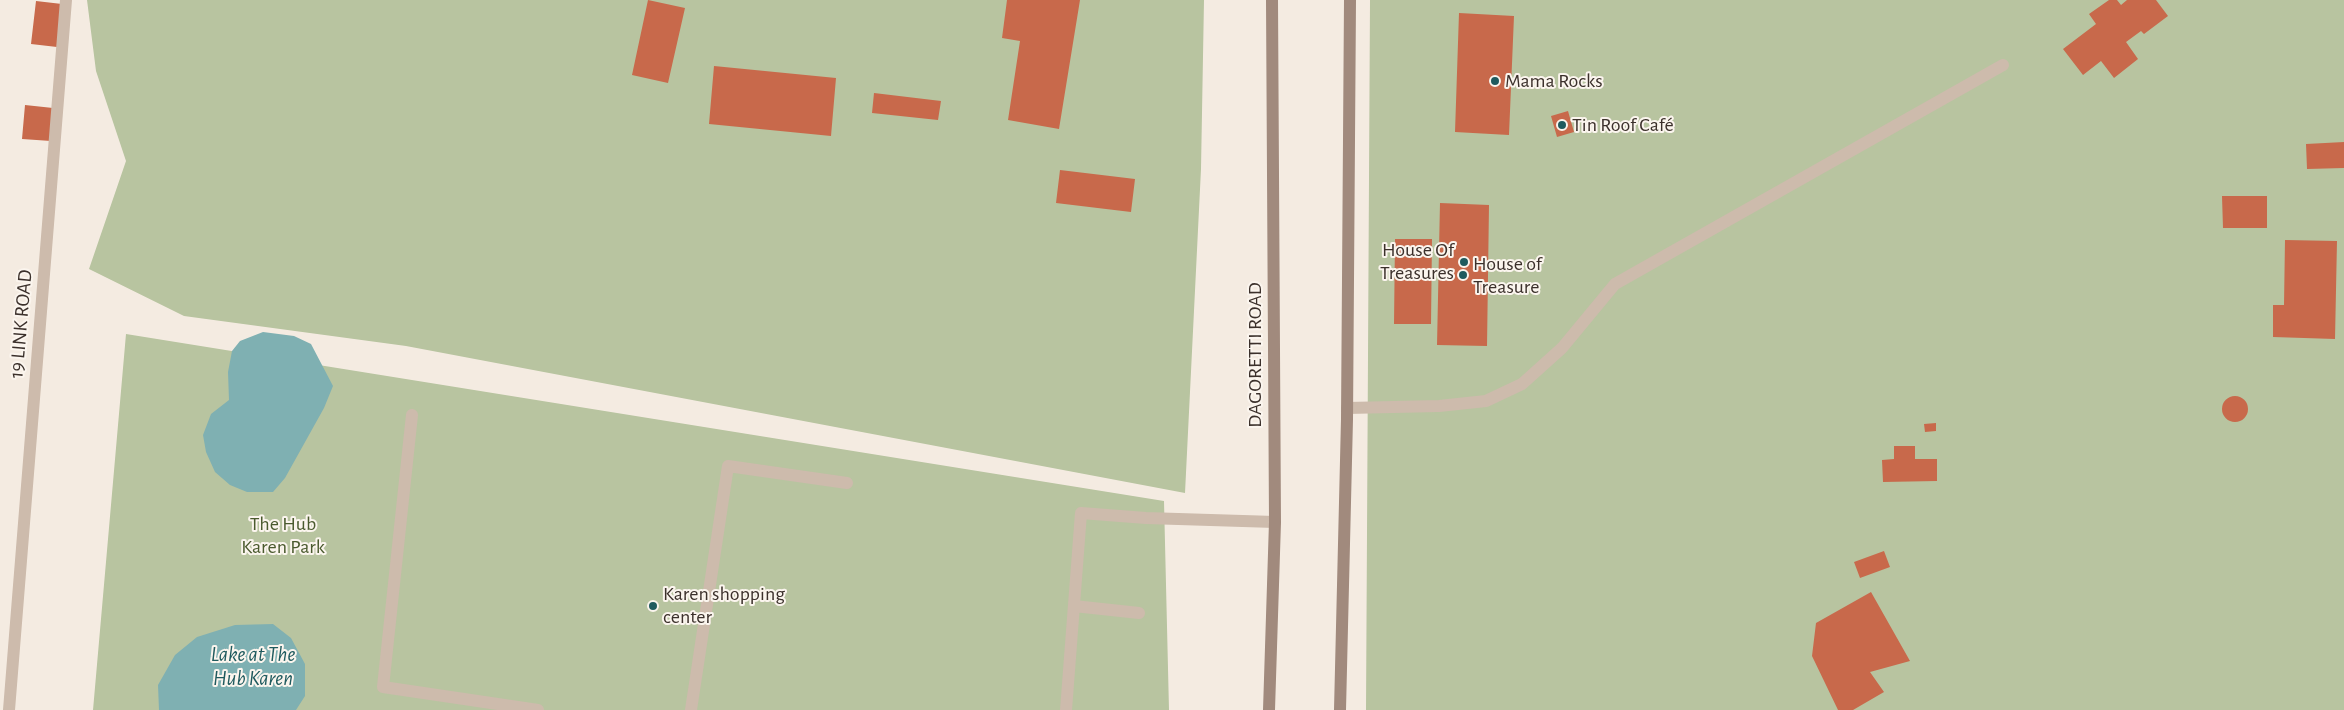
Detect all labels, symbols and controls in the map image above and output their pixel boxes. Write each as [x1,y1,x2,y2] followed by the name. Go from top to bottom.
[1505,69,1603,93] place label: Mama Rocks
[1489,75,1501,87] marker: Mama Rocks
[1572,113,1674,137] place label: Tin Roof Café
[1556,119,1568,131] marker: Tin Roof Café
[1380,238,1454,285] place label: House Of Treasures
[1473,252,1542,299] place label: House of Treasure
[1458,256,1470,268] marker: House Of Treasures
[4,269,38,379] street label: 19 LINK ROAD
[1457,269,1469,281] marker: House of Treasure
[1243,282,1267,428] street label: DAGORETTI ROAD
[241,512,325,559] park label: The Hub Karen Park
[663,582,785,629] place label: Karen shopping center
[647,600,659,612] marker: Karen shopping center
[211,642,295,692] water label: Lake at The Hub Karen

